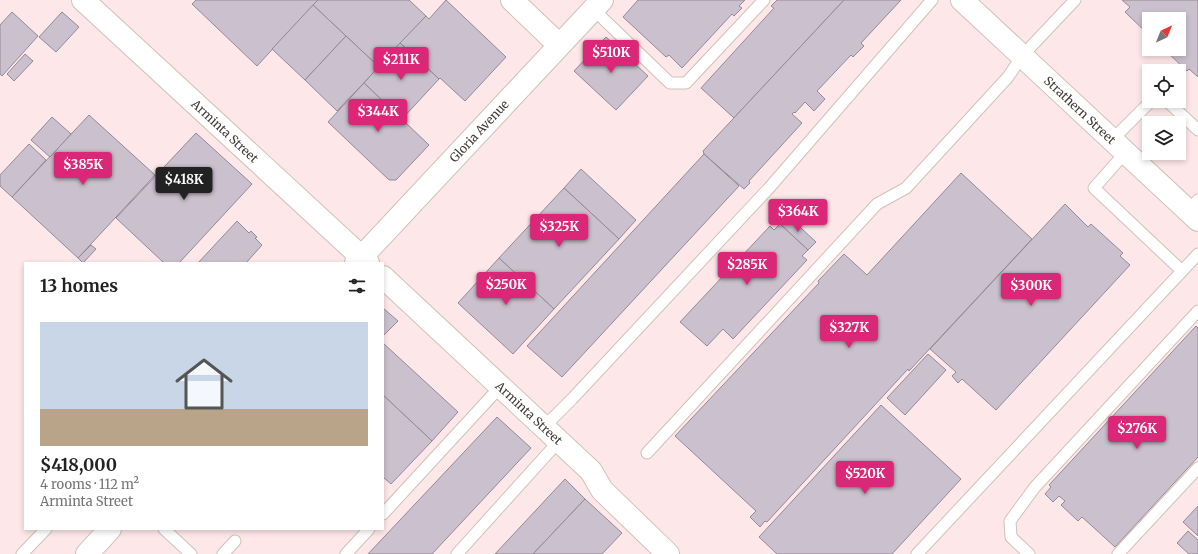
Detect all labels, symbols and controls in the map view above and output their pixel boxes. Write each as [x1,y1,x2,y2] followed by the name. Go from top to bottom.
[1142,12,1186,56] north arrow
[1142,12,1186,160] map controls
[583,40,639,74] pin: $510K
[592,44,630,61] text: $510K
[373,47,429,81] pin: $211K
[383,51,419,68] text: $211K
[1142,64,1186,108] button: locate
[1041,73,1119,147] street label: Strathern Street
[188,96,262,166] street label: Arminta Street
[446,97,512,165] street label: Gloria Avenue
[350,99,406,133] pin: $344K
[357,103,399,120] text: $344K
[1142,116,1186,160] button: layers
[55,152,111,186] pin: $385K
[63,156,103,173] text: $385K
[156,167,212,201] pin: $418K
[164,171,204,188] text: $418K
[770,199,826,233] pin: $364K
[777,203,819,220] text: $364K
[531,214,587,248] pin: $325K
[539,218,579,235] text: $325K
[719,252,775,286] pin: $285K
[727,256,767,273] text: $285K
[478,272,534,306] pin: $250K
[1003,273,1059,307] pin: $300K
[40,275,118,297] text: 13 homes
[346,275,368,297] icon: filters
[485,276,527,293] text: $250K
[1010,277,1052,294] text: $300K
[821,315,877,349] pin: $327K
[829,319,869,336] text: $327K
[168,348,240,420] icon: home
[492,378,566,448] street label: Arminta Street
[1109,416,1165,450] pin: $276K
[1117,420,1157,437] text: $276K
[40,454,117,476] text: $418,000
[837,461,893,495] pin: $520K
[845,465,885,482] text: $520K
[40,476,139,493] text: 4 rooms · 112 m²
[40,493,133,510] text: Arminta Street

